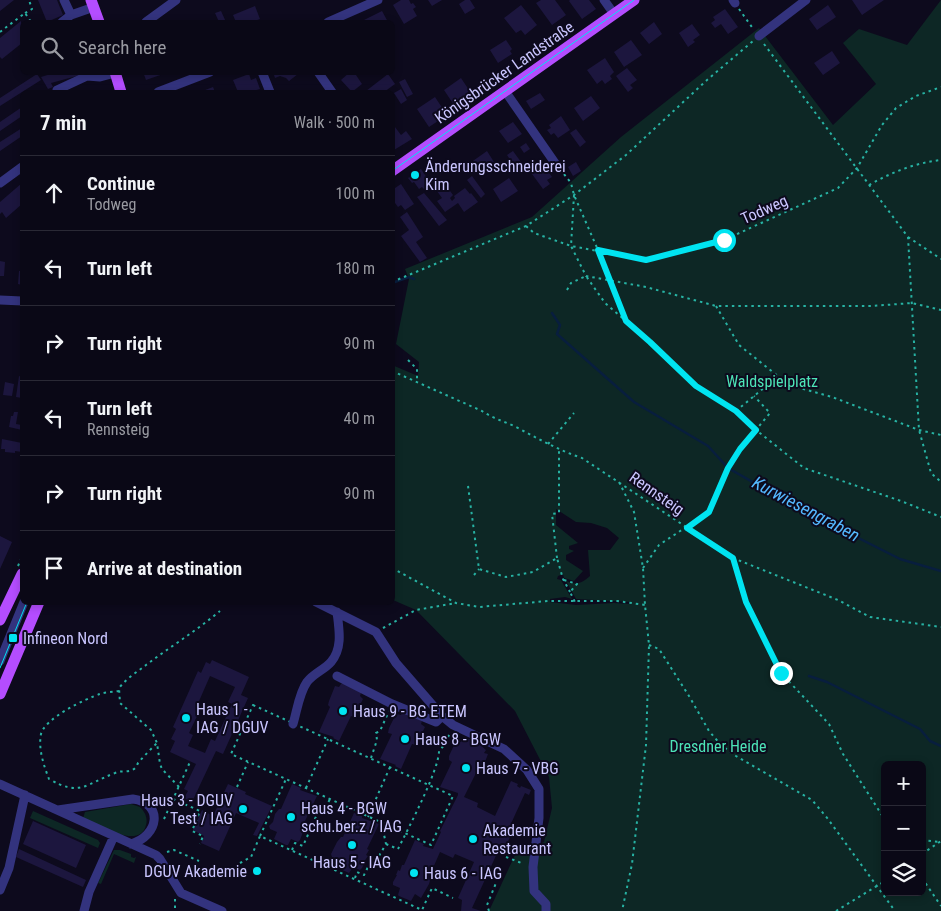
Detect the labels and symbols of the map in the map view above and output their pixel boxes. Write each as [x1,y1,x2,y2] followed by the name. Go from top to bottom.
[431,17,577,128] street label: Königsbrücker Landstraße
[425,157,566,194] place label: Änderungsschneiderei Kim
[409,169,421,181] marker: Änderungsschneiderei Kim
[738,191,791,228] street label: Todweg
[713,229,736,252] route start
[726,372,818,391] park label: Waldspielplatz
[626,468,688,519] street label: Rennsteig
[749,471,864,546] water label: Kurwiesengraben
[23,629,108,648] place label: Infineon Nord
[7,632,19,644] marker: Infineon Nord
[770,662,793,685] route end
[196,700,269,737] place label: Haus 1 - IAG / DGUV
[353,702,467,721] place label: Haus 9 - BG ETEM
[337,705,349,717] marker: Haus 9 - BG ETEM
[180,712,192,724] marker: Haus 1 - IAG / DGUV
[415,730,501,749] place label: Haus 8 - BGW
[399,733,411,745] marker: Haus 8 - BGW
[670,737,766,756] park label: Dresdner Heide
[476,759,559,778] place label: Haus 7 - VBG
[460,762,472,774] marker: Haus 7 - VBG
[141,791,233,828] place label: Haus 3 - DGUV Test / IAG
[301,799,402,836] place label: Haus 4 - BGW schu.ber.z / IAG
[237,803,249,815] marker: Haus 3 - DGUV Test / IAG
[285,811,297,823] marker: Haus 4 - BGW schu.ber.z / IAG
[483,821,551,858] place label: Akademie Restaurant
[467,833,479,845] marker: Akademie Restaurant
[346,839,358,851] marker: Haus 5 - IAG
[313,853,391,872] place label: Haus 5 - IAG
[144,862,247,881] place label: DGUV Akademie
[424,864,502,883] place label: Haus 6 - IAG
[251,865,263,877] marker: DGUV Akademie
[408,867,420,879] marker: Haus 6 - IAG

